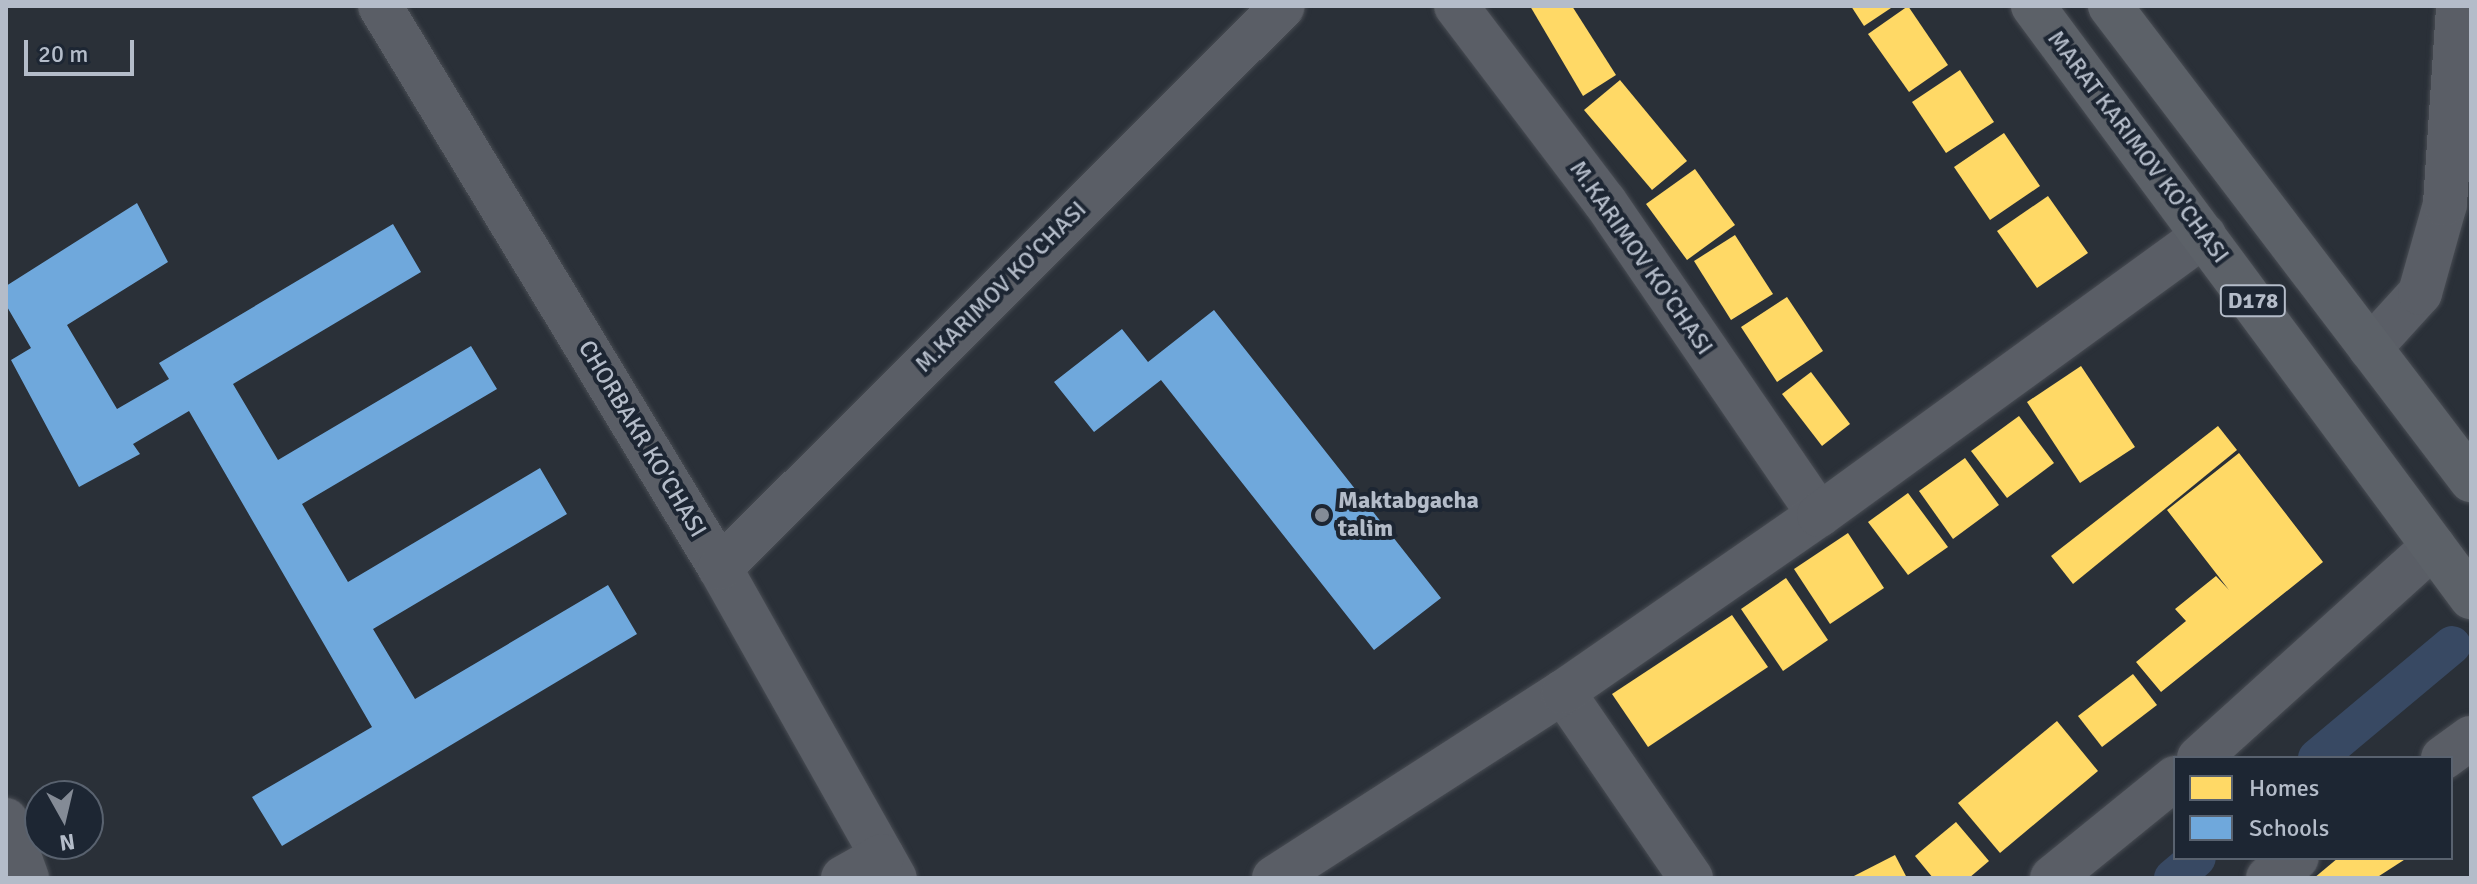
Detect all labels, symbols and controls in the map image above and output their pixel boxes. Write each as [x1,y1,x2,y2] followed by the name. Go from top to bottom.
[28,24,138,74] scale bar
[2041,25,2235,269] street label: MARAT KARIMOV KO'CHASI
[38,39,88,69] text: 20 m
[1563,155,1719,361] street label: M.KARIMOV KO'CHASI
[909,195,1093,379] street label: M.KARIMOV KO'CHASI
[2219,283,2287,319] road number: D178
[572,335,712,543] street label: CHORBAKR KO'CHASI
[1338,487,1479,543] place label: Maktabgacha talim
[1313,506,1331,524] marker: Maktabgacha talim
[2173,756,2453,860] legend
[2249,773,2319,803] text: Homes
[24,780,104,860] north arrow
[2249,813,2329,843] text: Schools
[58,828,77,857] text: N

